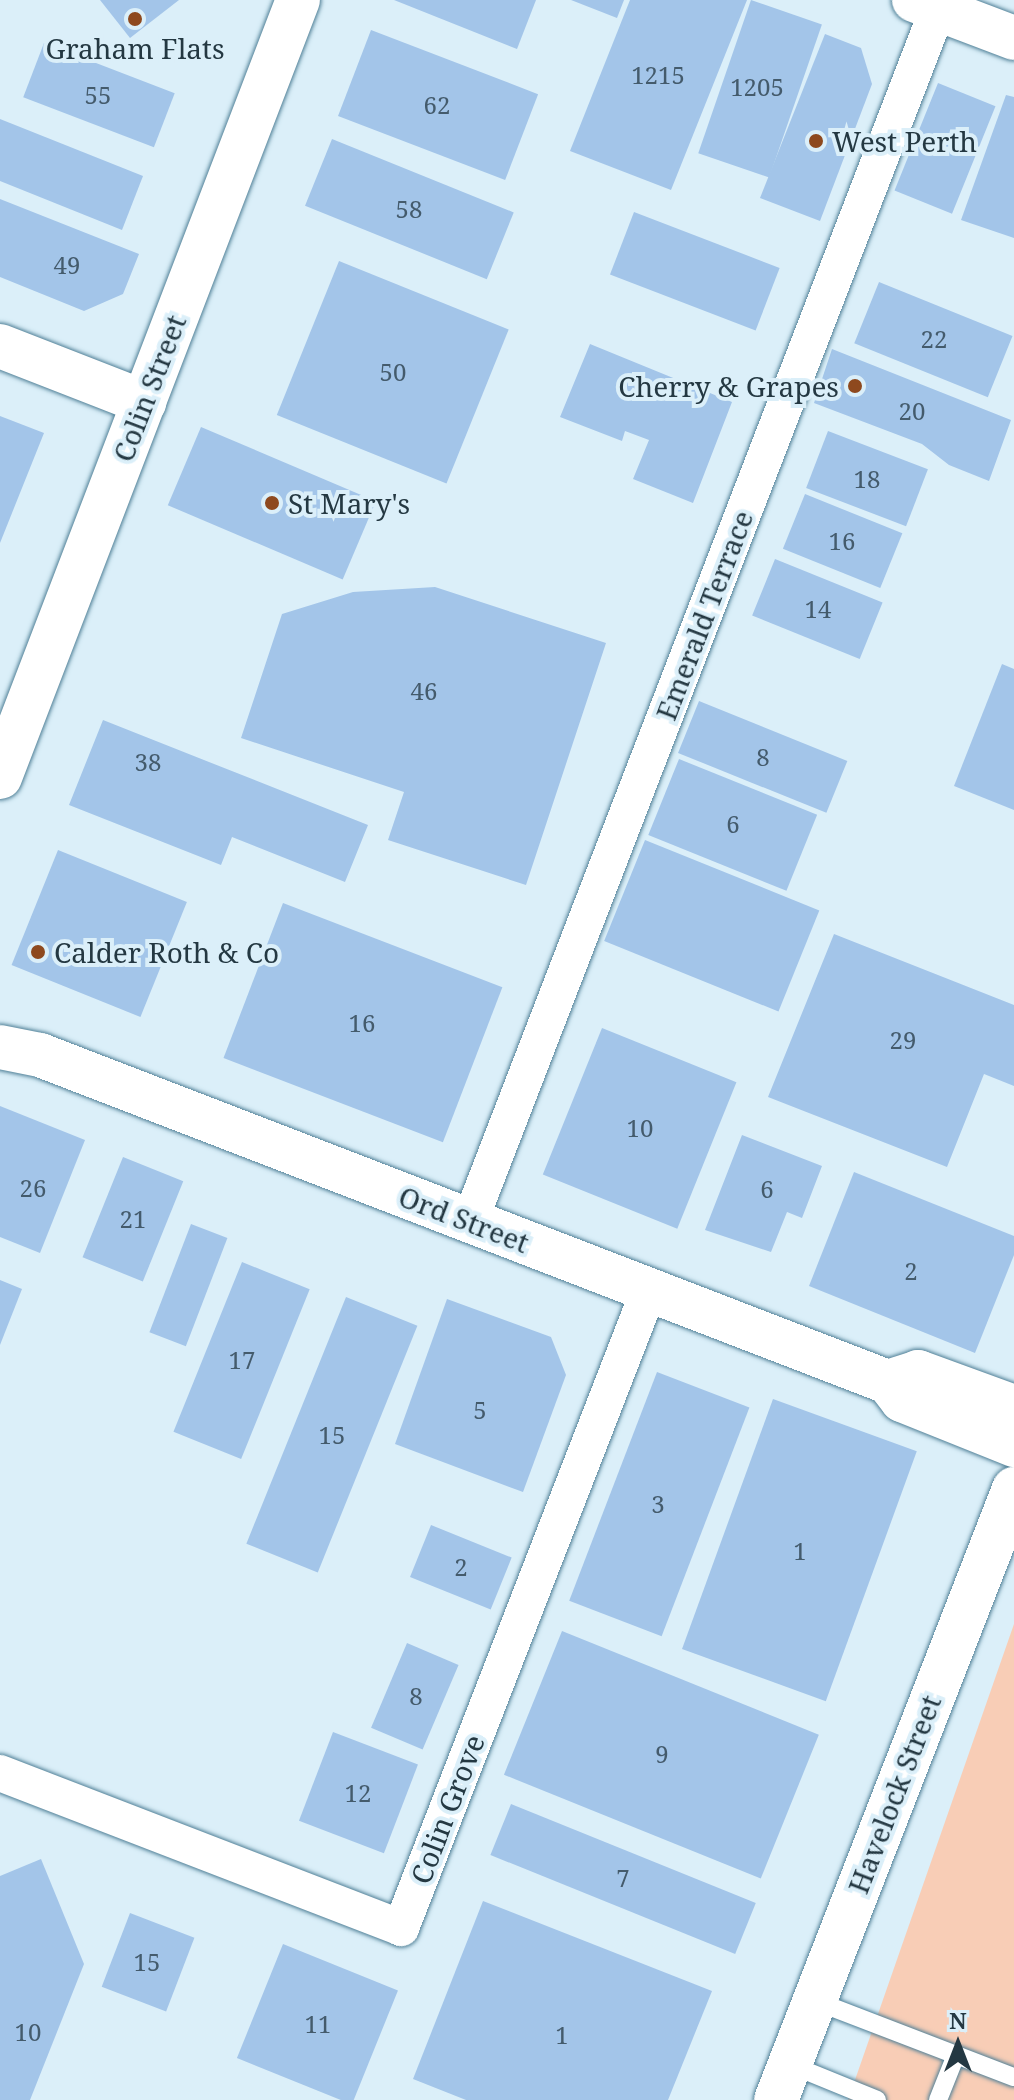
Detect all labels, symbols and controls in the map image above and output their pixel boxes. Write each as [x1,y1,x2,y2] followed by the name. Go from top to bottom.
[126,10,144,28] marker: Graham Flats
[45,31,225,65] place label: Graham Flats
[631,61,685,89] house number: 1215
[730,73,784,101] house number: 1205
[85,81,111,109] house number: 55
[424,91,450,119] house number: 62
[832,124,977,158] place label: West Perth
[807,132,825,150] marker: West Perth
[396,195,422,223] house number: 58
[54,251,80,279] house number: 49
[106,310,192,466] street label: Colin Street
[921,325,947,353] house number: 22
[380,358,406,386] house number: 50
[618,369,839,403] place label: Cherry & Grapes
[846,377,864,395] marker: Cherry & Grapes
[899,397,925,425] house number: 20
[854,465,880,493] house number: 18
[288,486,410,520] place label: St Mary's
[263,494,281,512] marker: St Mary's
[649,506,759,724] street label: Emerald Terrace
[829,527,855,555] house number: 16
[805,595,831,623] house number: 14
[411,677,437,705] house number: 46
[756,743,770,771] house number: 8
[135,748,161,776] house number: 38
[726,810,740,838] house number: 6
[54,935,279,969] place label: Calder Roth & Co
[29,943,47,961] marker: Calder Roth & Co
[349,1009,375,1037] house number: 16
[890,1026,916,1054] house number: 29
[627,1114,653,1142] house number: 10
[20,1174,46,1202] house number: 26
[760,1175,774,1203] house number: 6
[394,1179,534,1259] street label: Ord Street
[120,1205,146,1233] house number: 21
[904,1257,918,1285] house number: 2
[229,1346,255,1374] house number: 17
[473,1396,487,1424] house number: 5
[319,1421,345,1449] house number: 15
[651,1490,665,1518] house number: 3
[793,1537,807,1565] house number: 1
[454,1553,468,1581] house number: 2
[409,1682,423,1710] house number: 8
[841,1690,947,1898] street label: Havelock Street
[403,1730,491,1888] street label: Colin Grove
[655,1740,669,1768] house number: 9
[345,1779,371,1807] house number: 12
[616,1864,630,1892] house number: 7
[134,1948,160,1976] house number: 15
[918,2004,998,2084] north arrow
[949,2005,967,2035] text: N
[305,2010,331,2038] house number: 11
[15,2018,41,2046] house number: 10
[555,2021,569,2049] house number: 1

